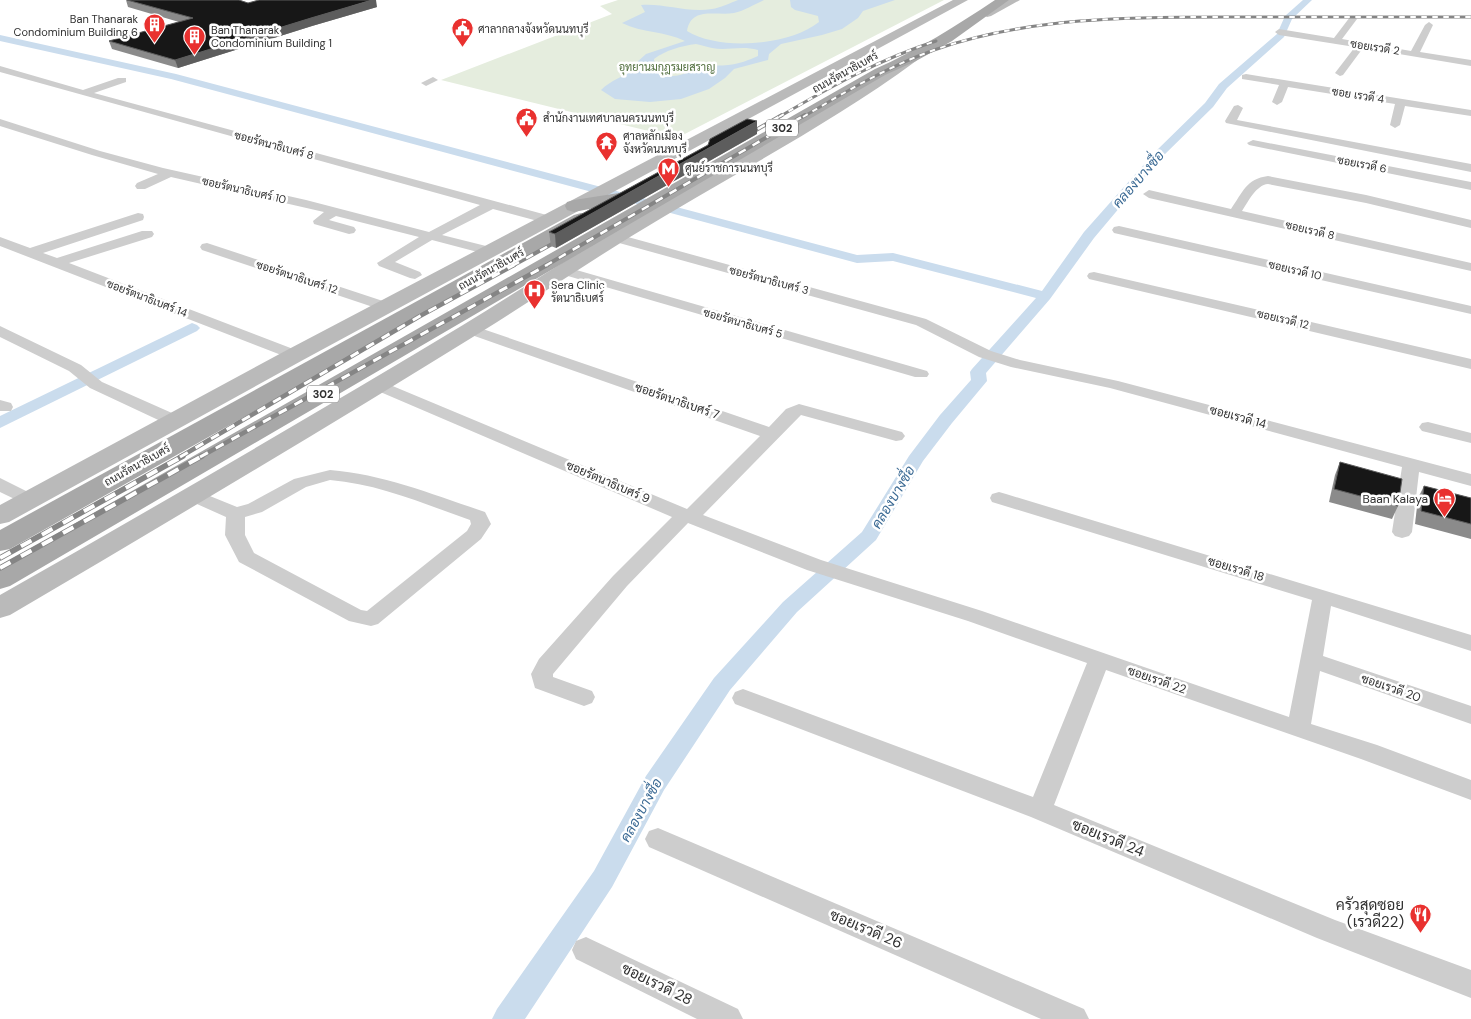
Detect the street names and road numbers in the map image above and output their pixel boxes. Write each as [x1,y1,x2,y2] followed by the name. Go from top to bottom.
[1349,35,1401,58] street label: ซอยเรวดี 2
[809,47,880,96] street label: ถนนรัตนาธิเบศร์
[1331,83,1386,106] street label: ซอย เรวดี 4
[766,120,798,136] road number: 302
[233,127,316,162] street label: ซอยรัตนาธิเบศร์ 8
[1336,151,1388,176] street label: ซอยเรวดี 6
[200,173,288,207] street label: ซอยรัตนาธิเบศร์ 10
[1284,217,1336,242] street label: ซอยเรวดี 8
[455,244,526,293] street label: ถนนรัตนาธิเบศร์
[254,256,340,297] street label: ซอยรัตนาธิเบศร์ 12
[1267,256,1323,283] street label: ซอยเรวดี 10
[728,262,811,297] street label: ซอยรัตนาธิเบศร์ 3
[105,275,190,320] street label: ซอยรัตนาธิเบศร์ 14
[702,304,785,341] street label: ซอยรัตนาธิเบศร์ 5
[1256,305,1311,332] street label: ซอยเรวดี 12
[633,379,721,423] street label: ซอยรัตนาธิเบศร์ 7
[307,386,339,402] road number: 302
[1208,402,1268,432] street label: ซอยเรวดี 14
[101,440,172,489] street label: ถนนรัตนาธิเบศร์
[564,457,652,507] street label: ซอยรัตนาธิเบศร์ 9
[1206,553,1266,585] street label: ซอยเรวดี 18
[1126,662,1189,698] street label: ซอยเรวดี 22
[1359,670,1423,706] street label: ซอยเรวดี 20
[1069,814,1147,862] street label: ซอยเรวดี 24
[827,905,905,953] street label: ซอยเรวดี 26
[618,958,696,1010] street label: ซอยเรวดี 28

